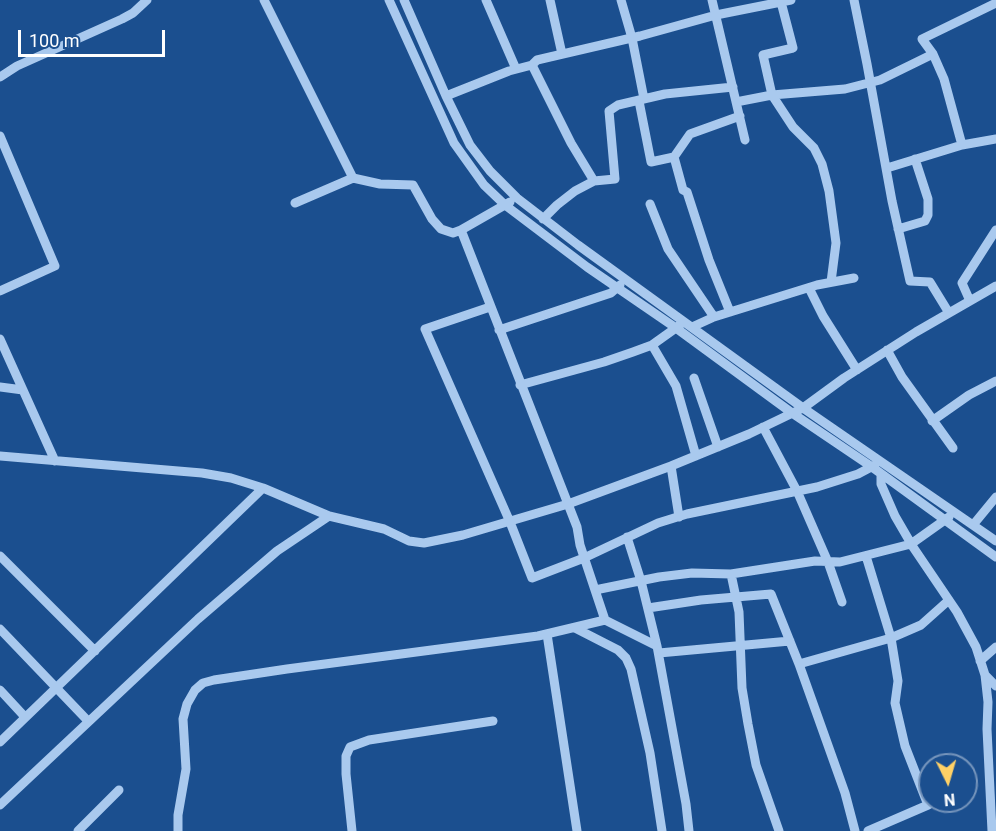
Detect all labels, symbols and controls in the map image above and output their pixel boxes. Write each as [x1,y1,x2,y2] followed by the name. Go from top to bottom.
[21,18,168,56] scale bar
[29,30,80,51] text: 100 m
[918,753,978,813] north arrow
[943,789,956,809] text: N

